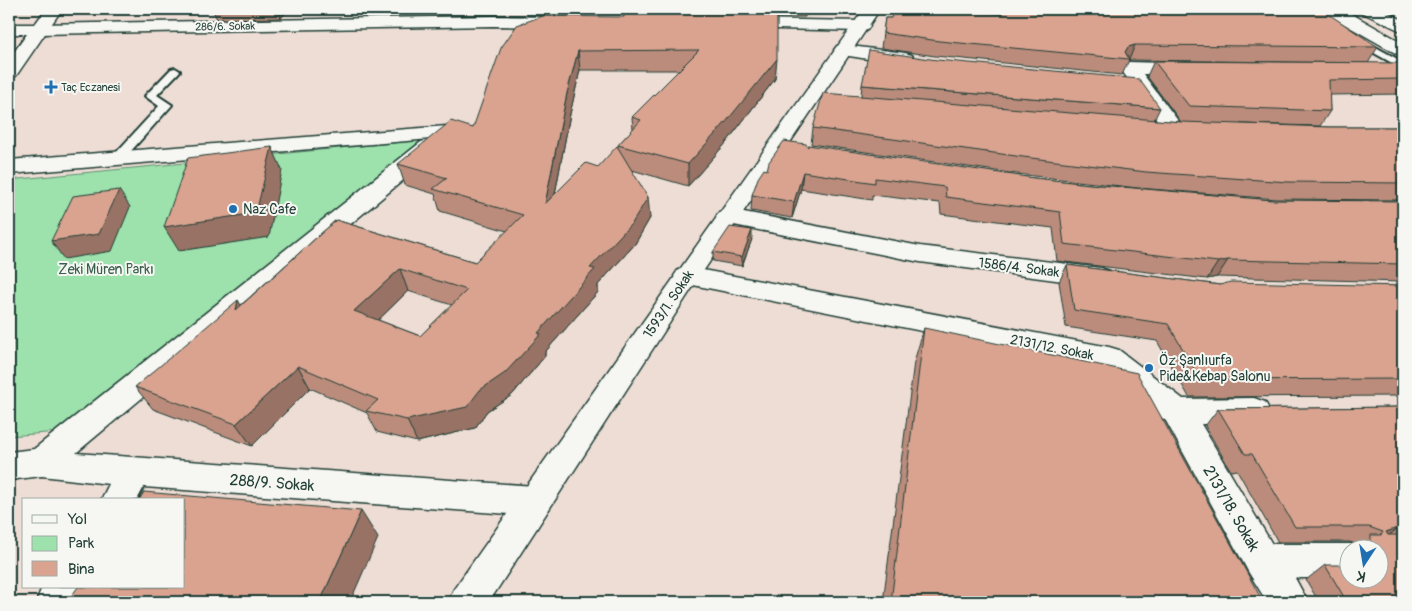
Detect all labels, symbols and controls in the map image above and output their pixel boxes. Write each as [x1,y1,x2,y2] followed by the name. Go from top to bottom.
[195,19,255,34] street label: 286/6. Sokak
[45,81,57,93] marker: Taç Eczanesi
[61,81,120,94] place label: Taç Eczanesi
[243,201,296,218] place label: Naz Cafe
[227,203,239,215] marker: Naz Cafe
[978,254,1061,281] street label: 1586/4. Sokak
[58,261,154,278] park label: Zeki Müren Parkı
[639,267,698,342] street label: 1593/1. Sokak
[1009,331,1095,364] street label: 2131/12. Sokak
[1159,351,1271,385] place label: Öz Şanlıurfa Pide&Kebap Salonu
[1143,362,1155,374] marker: Öz Şanlıurfa Pide&Kebap Salonu
[1198,462,1264,555] street label: 2131/18. Sokak
[229,470,315,496] street label: 288/9. Sokak
[22,498,185,588] legend
[67,510,87,529] text: Yol
[68,534,95,553] text: Park
[1340,538,1390,588] north arrow
[68,560,95,579] text: Bina
[1355,567,1367,585] text: K

